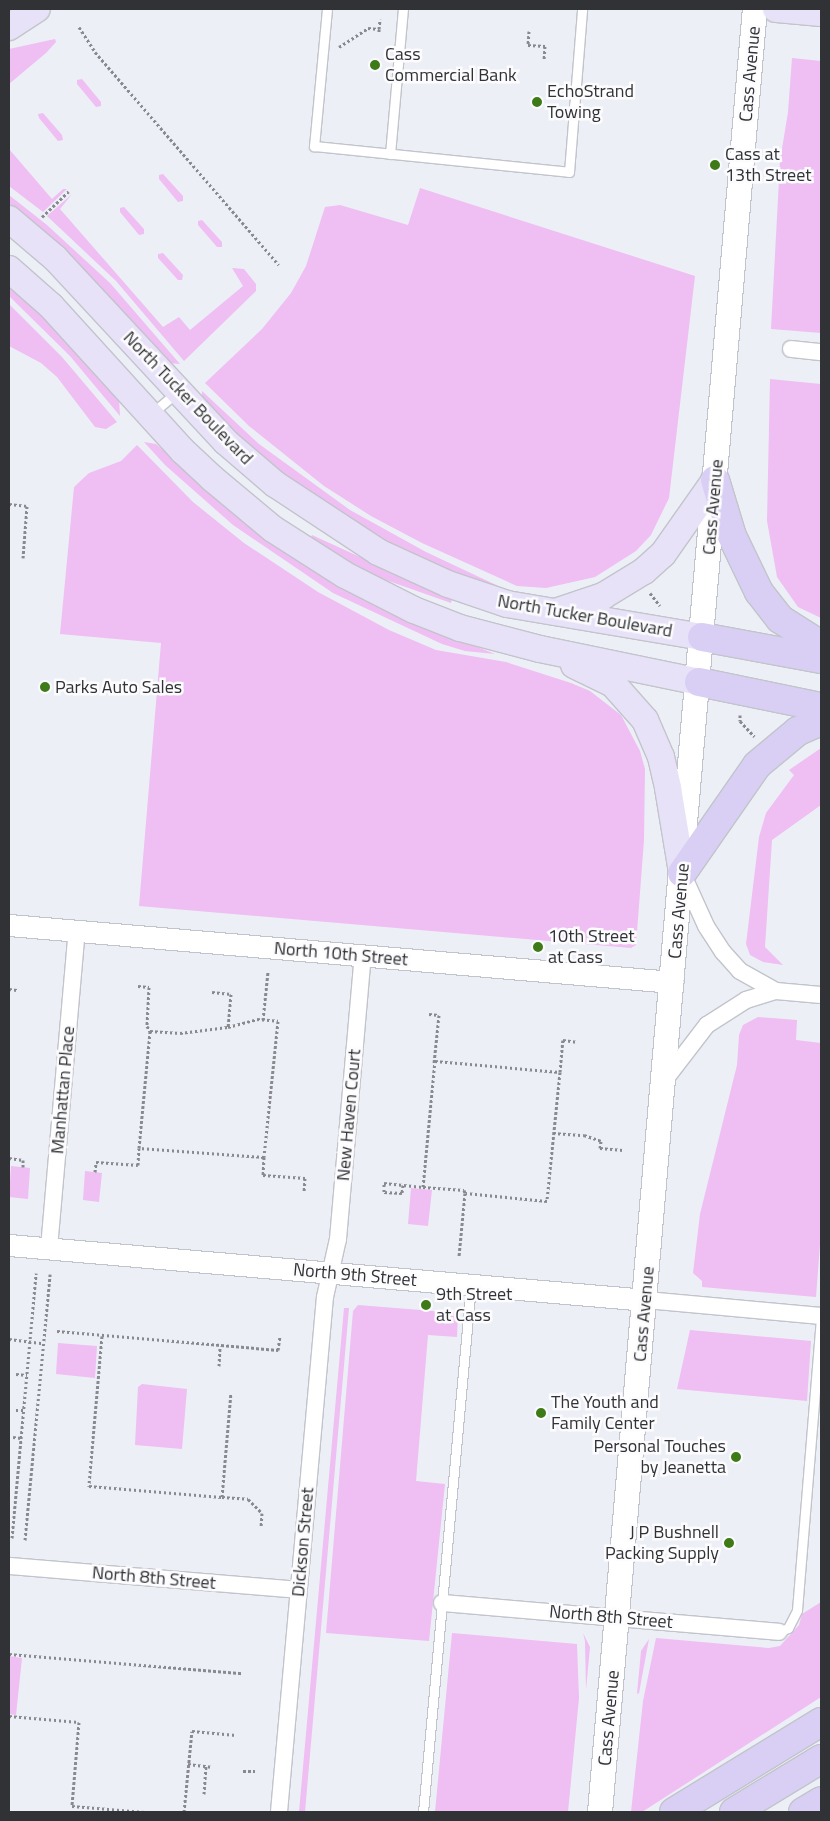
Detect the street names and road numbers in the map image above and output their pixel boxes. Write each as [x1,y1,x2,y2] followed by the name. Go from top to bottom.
[735,25,765,123] street label: Cass Avenue
[119,327,257,469] street label: North Tucker Boulevard
[698,458,728,556] street label: Cass Avenue
[496,590,674,642] street label: North Tucker Boulevard
[664,862,694,960] street label: Cass Avenue
[273,937,409,971] street label: North 10th Street
[47,1025,79,1155] street label: Manhattan Place
[332,1048,366,1182] street label: New Haven Court
[292,1259,418,1291] street label: North 9th Street
[629,1265,659,1363] street label: Cass Avenue
[287,1486,319,1598] street label: Dickson Street
[91,1562,217,1594] street label: North 8th Street
[548,1601,674,1633] street label: North 8th Street
[594,1669,624,1767] street label: Cass Avenue

